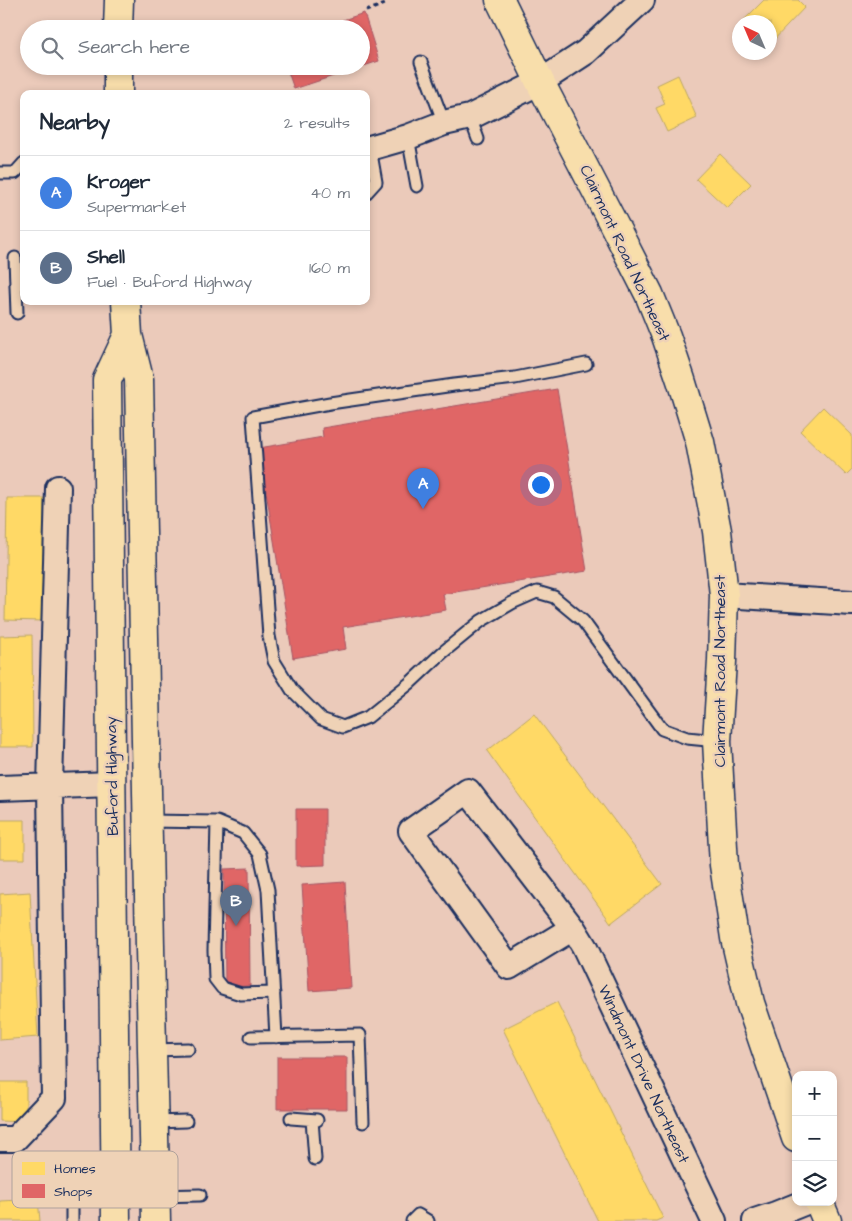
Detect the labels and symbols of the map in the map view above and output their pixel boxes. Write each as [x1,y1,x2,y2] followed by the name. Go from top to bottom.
[732,15,777,60] north arrow
[574,161,676,345] street label: Clairmont Road Northeast
[407,468,439,509] pin: A
[528,472,554,498] your location
[709,574,731,767] street label: Clairmont Road Northeast
[100,716,125,836] street label: Buford Highway
[220,885,252,926] pin: B
[593,981,695,1167] street label: Windmont Drive Northeast
[12,1151,178,1208] legend
[54,1159,96,1179] text: Homes
[54,1182,93,1202] text: Shops

